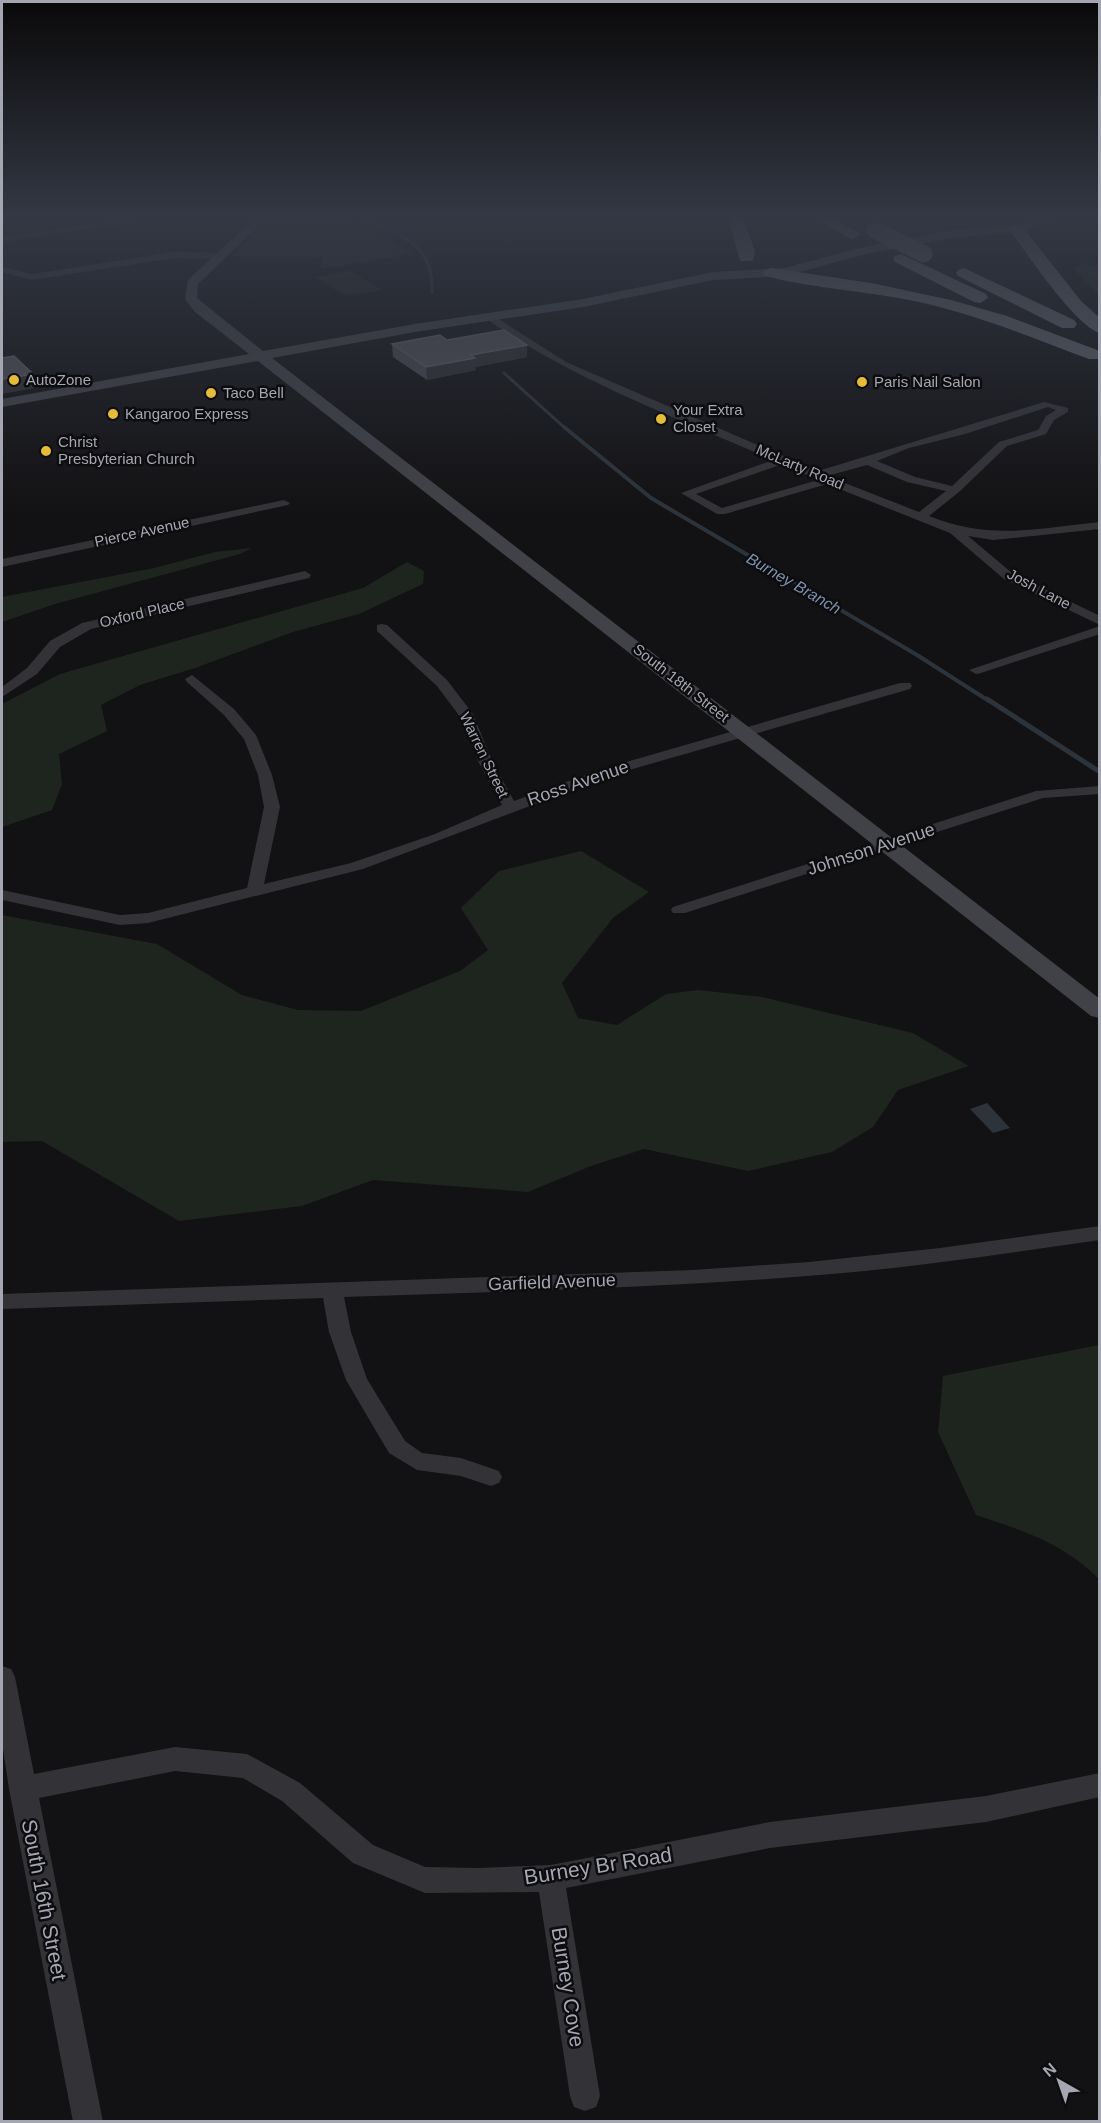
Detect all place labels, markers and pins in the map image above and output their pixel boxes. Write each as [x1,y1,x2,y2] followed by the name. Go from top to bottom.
[26,371,91,388] place label: AutoZone
[7,373,21,387] marker: AutoZone
[874,373,981,390] place label: Paris Nail Salon
[855,375,869,389] marker: Paris Nail Salon
[223,384,284,401] place label: Taco Bell
[204,386,218,400] marker: Taco Bell
[673,401,743,435] place label: Your Extra Closet
[125,405,248,422] place label: Kangaroo Express
[106,407,120,421] marker: Kangaroo Express
[654,412,668,426] marker: Your Extra Closet
[58,433,195,467] place label: Christ Presbyterian Church
[39,444,53,458] marker: Christ Presbyterian Church

